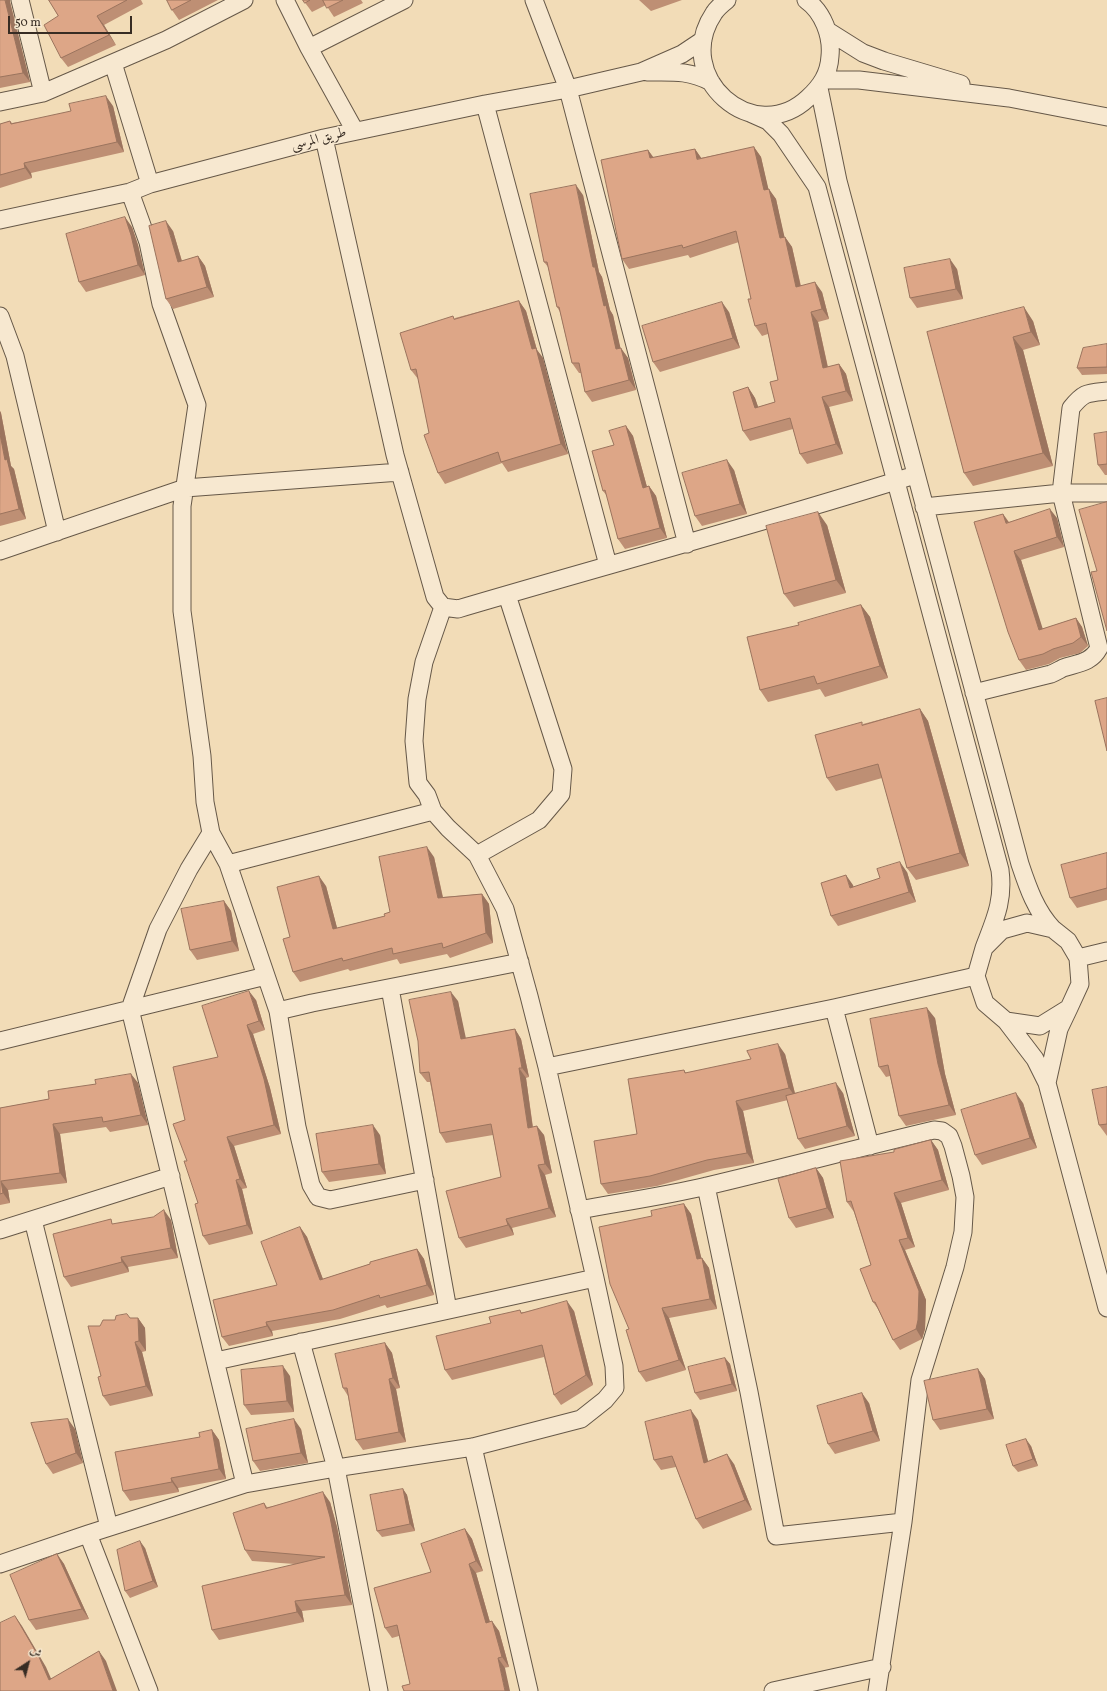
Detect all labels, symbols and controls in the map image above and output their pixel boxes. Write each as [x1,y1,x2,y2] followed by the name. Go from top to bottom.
[10,8,134,34] scale bar
[15,15,41,31] text: 50 m
[290,125,348,155] street label: طريق المرسى
[8,1643,48,1683] north arrow
[27,1644,44,1662] text: ش

